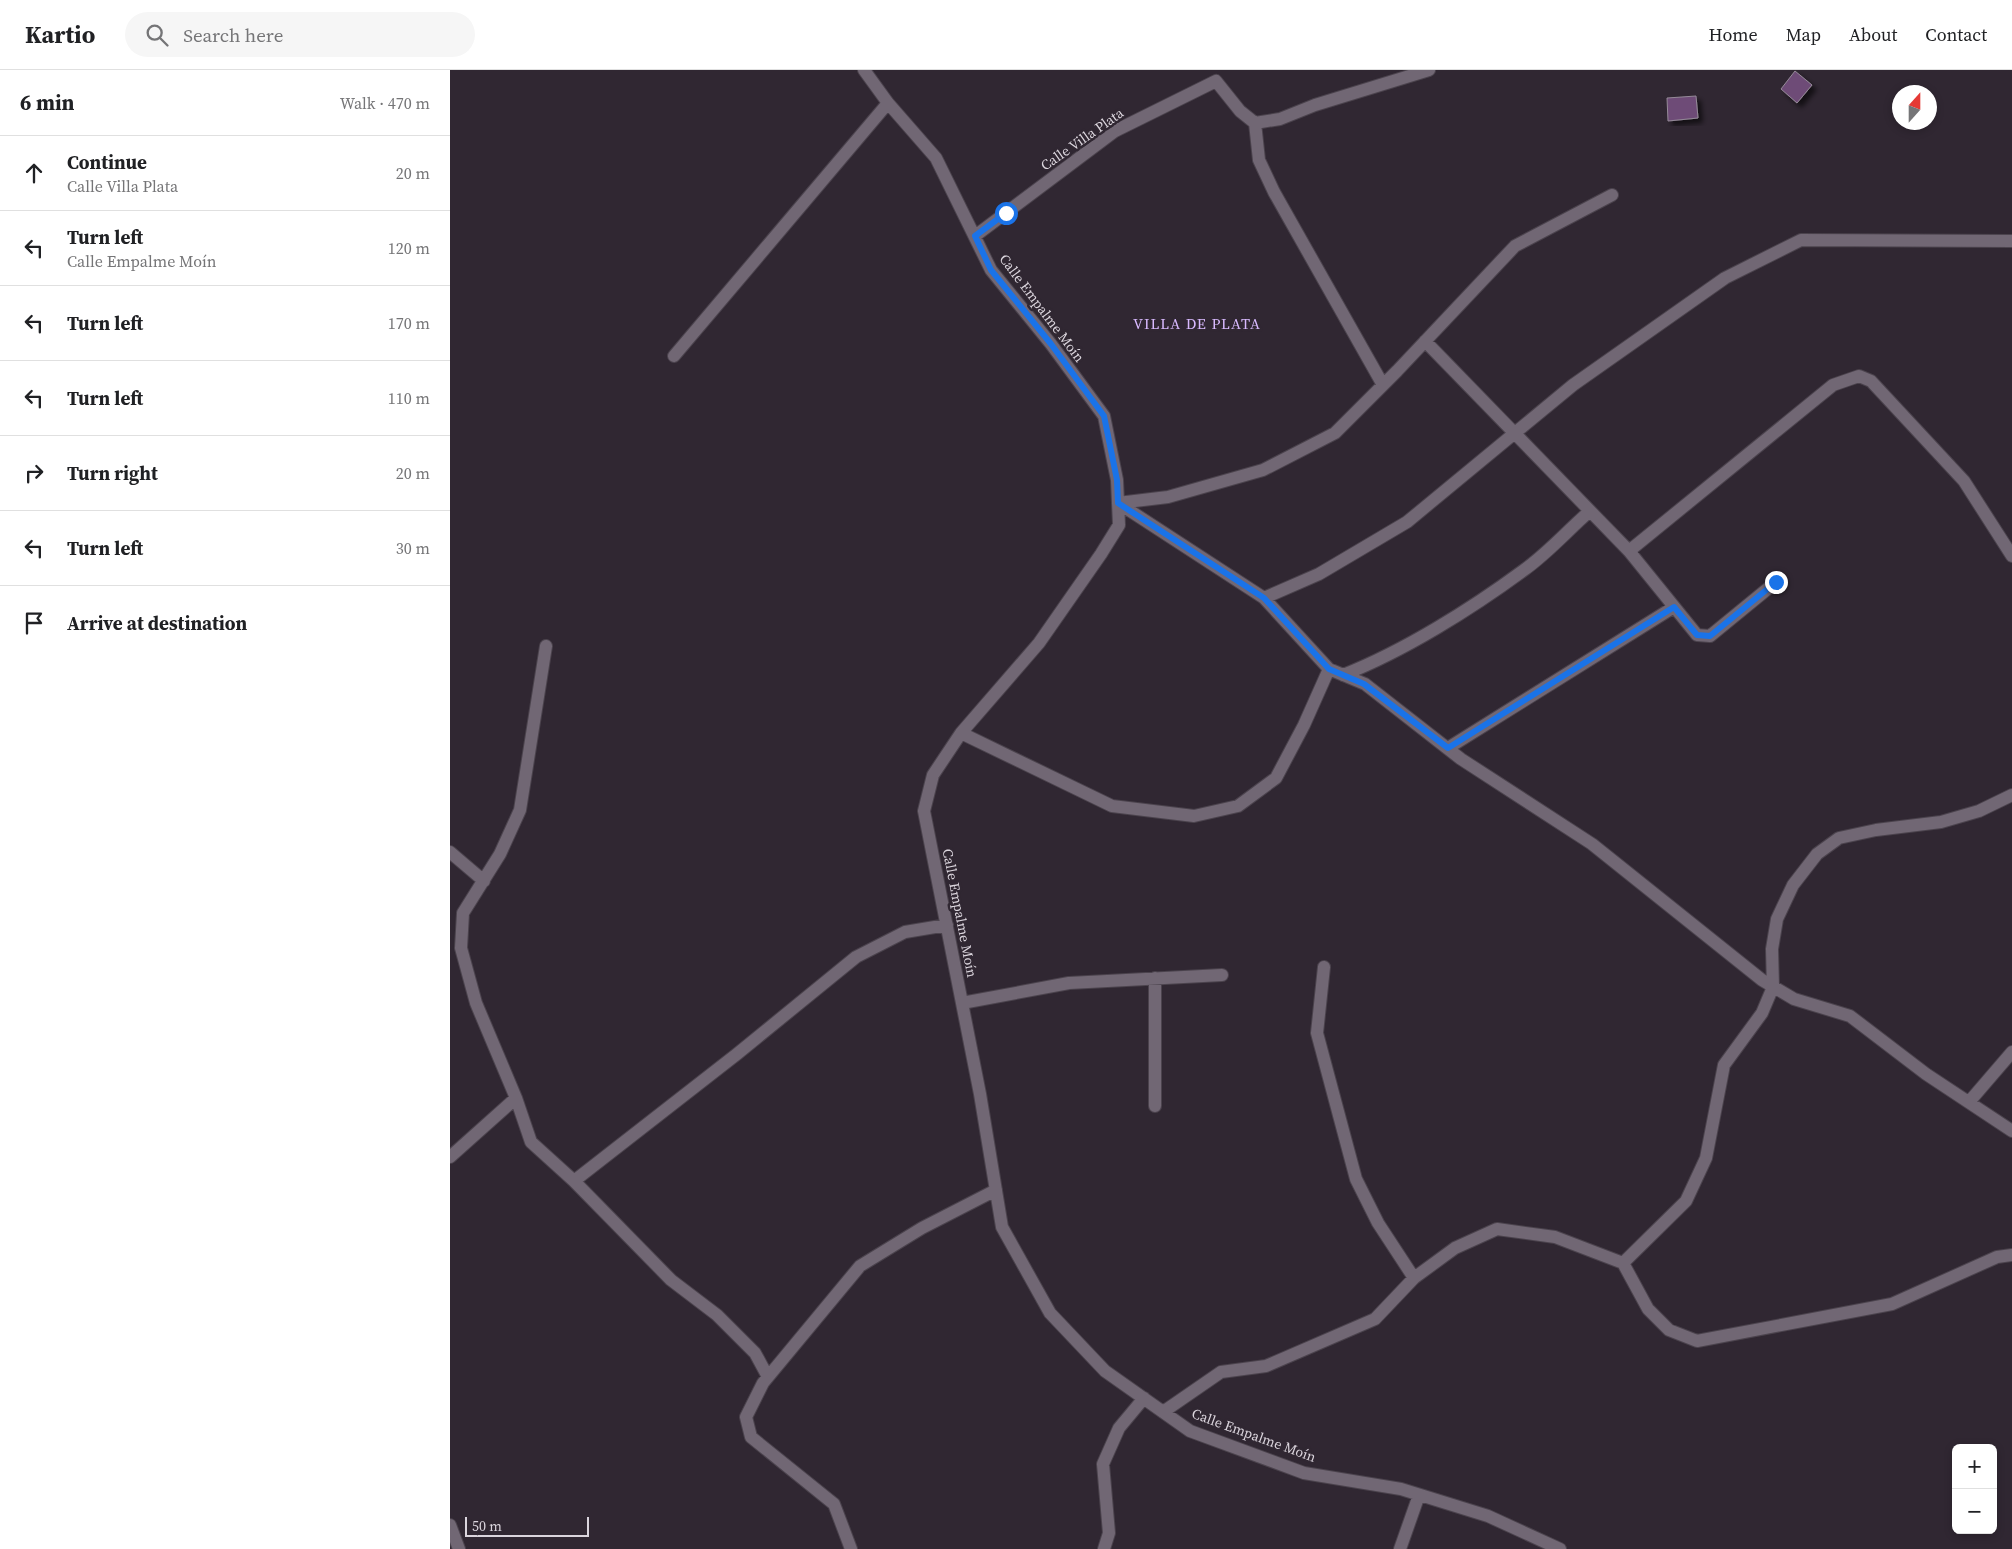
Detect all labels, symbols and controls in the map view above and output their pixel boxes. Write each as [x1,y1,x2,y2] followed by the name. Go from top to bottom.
[125,12,475,57] search box
[25,18,95,51] text: Kartio
[143,21,171,49] icon: search
[183,22,283,48] text: Search here
[1709,22,1758,47] text: Home
[1786,22,1821,47] text: Map
[1849,22,1897,47] text: About
[1925,22,1987,47] text: Contact
[1892,85,1937,130] north arrow
[20,88,75,117] text: 6 min
[340,92,430,114] text: Walk · 470 m
[1036,102,1128,175] street label: Calle Villa Plata
[67,149,147,175] text: Continue
[20,159,48,187] icon: ahead
[396,162,430,184] text: 20 m
[67,175,178,197] text: Calle Villa Plata
[995,202,1018,225] route start
[67,224,143,250] text: Turn left
[20,234,48,262] icon: left
[388,237,430,259] text: 120 m
[67,250,216,272] text: Calle Empalme Moín
[995,250,1090,367] street label: Calle Empalme Moín
[20,309,48,337] icon: left
[67,310,143,336] text: Turn left
[388,312,430,334] text: 170 m
[1133,313,1261,334] district label: VILLA DE PLATA
[20,384,48,412] icon: left
[67,385,143,411] text: Turn left
[388,387,430,409] text: 110 m
[20,459,48,487] icon: right
[67,460,158,486] text: Turn right
[396,462,430,484] text: 20 m
[20,534,48,562] icon: left
[67,535,143,561] text: Turn left
[396,537,430,559] text: 30 m
[1765,571,1788,594] route end
[20,609,48,637] icon: arrive
[67,610,247,636] text: Arrive at destination
[938,847,982,980] street label: Calle Empalme Moín
[1189,1403,1319,1467] street label: Calle Empalme Moín
[1952,1444,1997,1534] map controls
[1952,1444,1997,1489] button: +
[1952,1489,1997,1534] button: −
[465,1514,589,1537] scale bar
[472,1516,502,1536] text: 50 m

